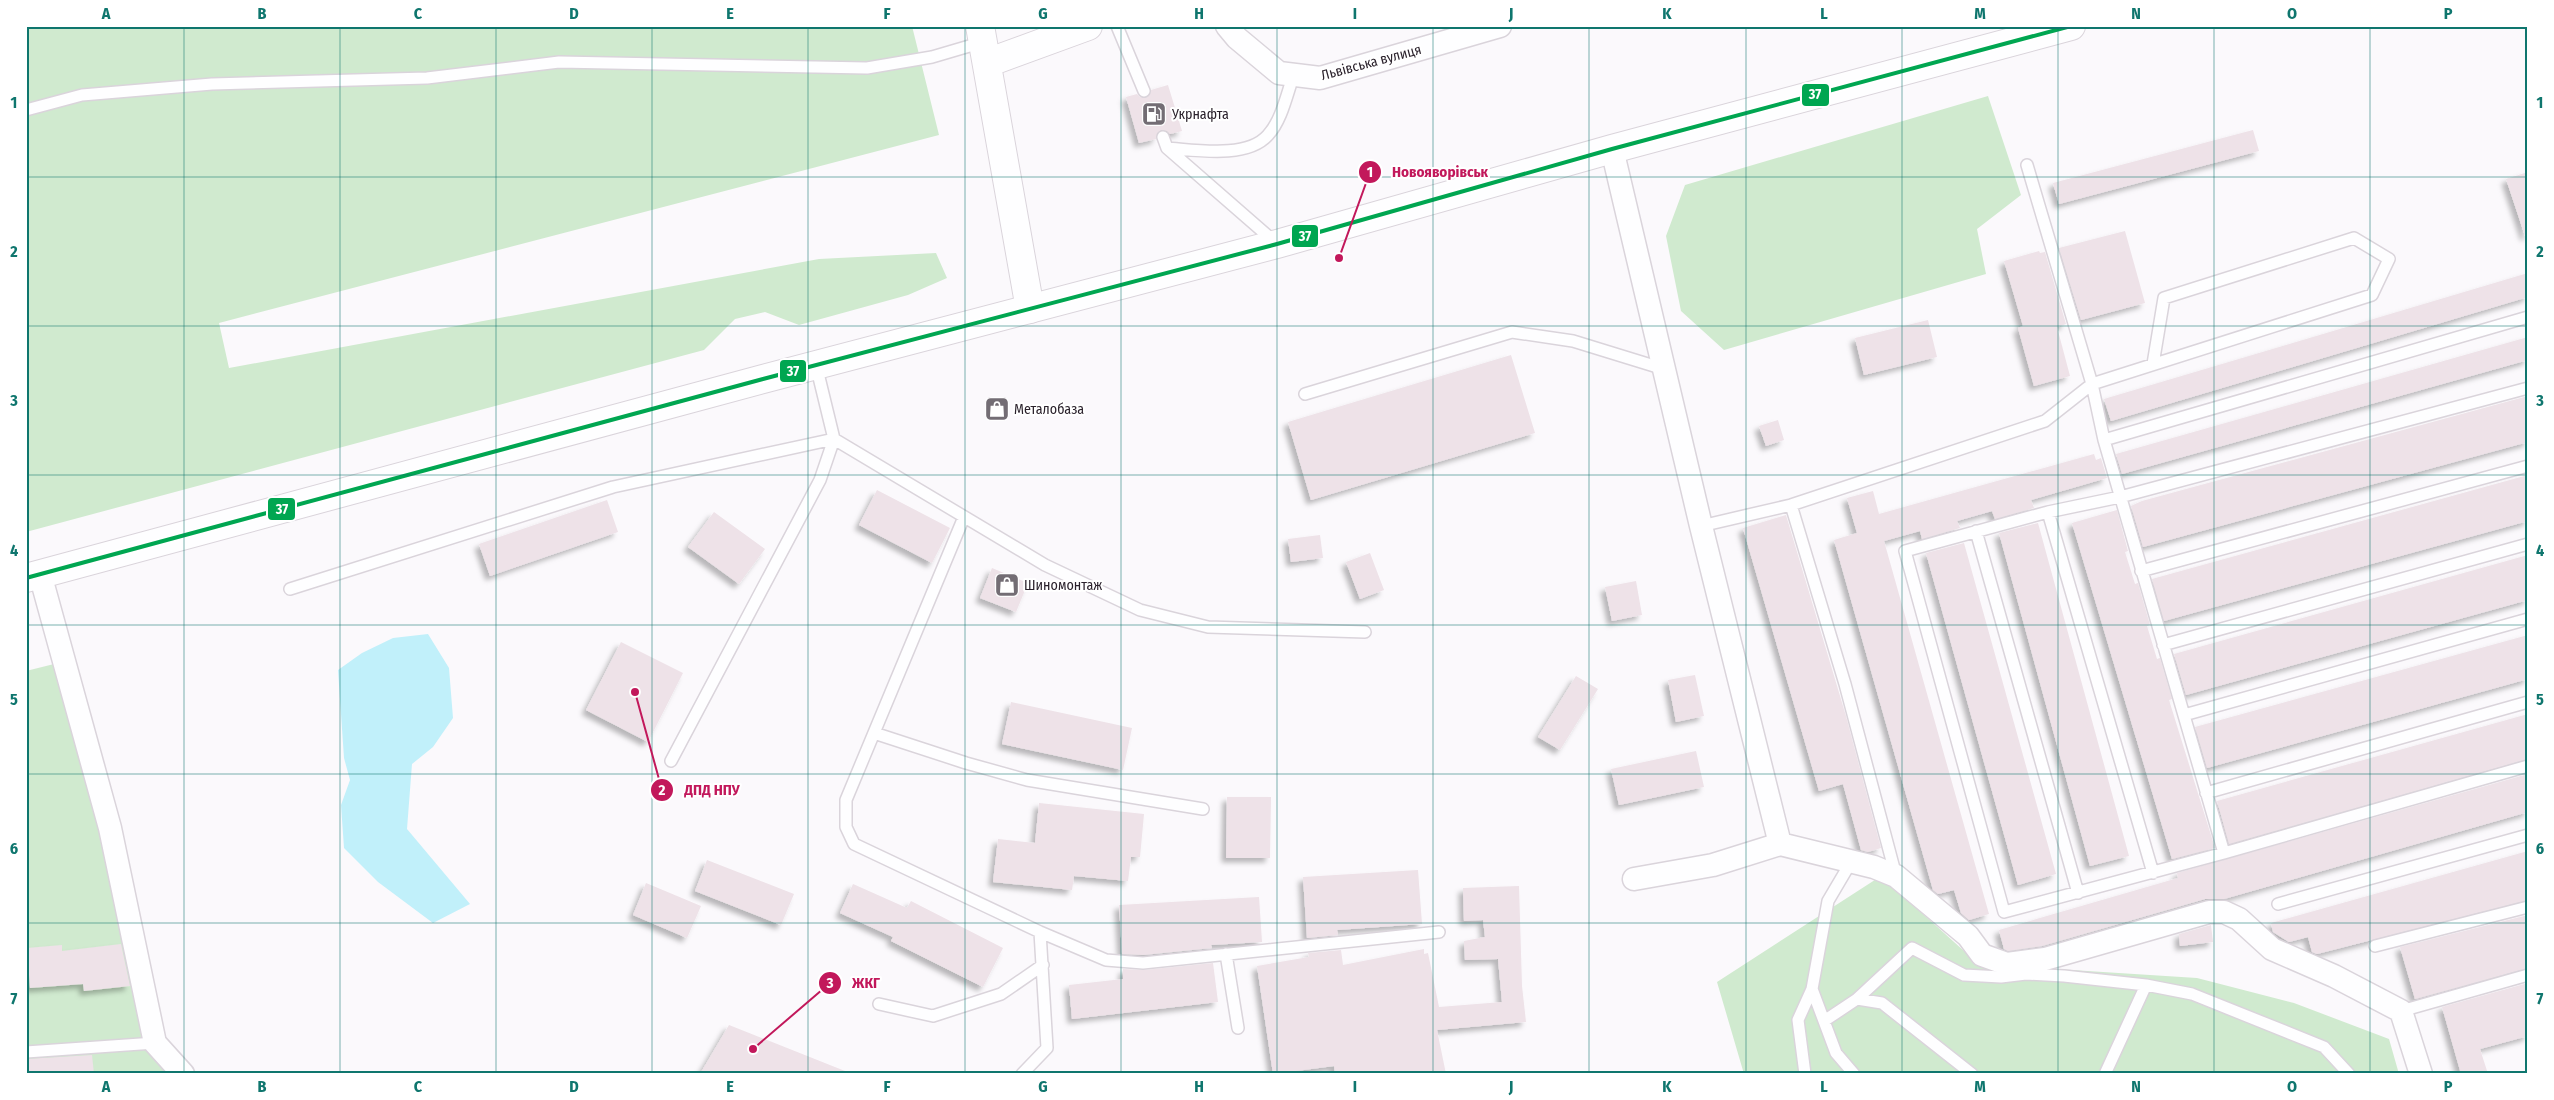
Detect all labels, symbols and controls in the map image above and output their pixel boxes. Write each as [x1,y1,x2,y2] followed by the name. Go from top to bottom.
[101,4,111,23] text: A
[258,4,267,23] text: B
[414,4,423,23] text: C
[569,4,579,23] text: D
[726,4,734,23] text: E
[883,4,891,23] text: F
[1038,4,1048,23] text: G
[1194,4,1204,23] text: H
[1353,4,1357,23] text: I
[1508,4,1513,23] text: J
[1662,4,1672,23] text: K
[1820,4,1828,23] text: L
[1974,4,1986,23] text: M
[2131,4,2141,23] text: N
[2287,4,2297,23] text: O
[2444,4,2453,23] text: P
[1319,41,1423,84] street label: Львівська вулиця
[1801,83,1830,107] line badge: 37
[1808,86,1821,103] text: 37
[11,93,17,112] text: 1
[2537,93,2543,112] text: 1
[1141,101,1167,127] fuel station icon: Укрнафта
[1171,106,1229,123] place label: Укрнафта
[1357,157,1498,187] callout: Новояворівськ
[1367,163,1373,181] text: 1
[1392,163,1489,181] text: Новояворівськ
[1291,224,1319,248] line badge: 37
[1298,228,1311,245] text: 37
[9,242,18,261] text: 2
[2535,242,2544,261] text: 2
[779,359,807,383] line badge: 37
[786,363,799,380] text: 37
[9,391,18,410] text: 3
[2535,391,2544,410] text: 3
[984,396,1010,422] shop icon: Металобаза
[1014,401,1084,418] place label: Металобаза
[267,497,296,521] line badge: 37
[275,501,288,518] text: 37
[10,541,18,560] text: 4
[2536,541,2544,560] text: 4
[994,572,1020,598] shop icon: Шиномонтаж
[1024,577,1102,594] place label: Шиномонтаж
[10,690,18,709] text: 5
[2536,690,2544,709] text: 5
[649,775,750,805] callout: ДПД НПУ
[658,781,666,799] text: 2
[683,781,741,799] text: ДПД НПУ
[10,839,18,858] text: 6
[2536,839,2544,858] text: 6
[817,968,890,998] callout: ЖКГ
[825,974,834,992] text: 3
[851,974,880,992] text: ЖКГ
[11,989,18,1008] text: 7
[2537,989,2544,1008] text: 7
[101,1077,111,1096] text: A
[258,1077,267,1096] text: B
[414,1077,423,1096] text: C
[569,1077,579,1096] text: D
[726,1077,734,1096] text: E
[883,1077,891,1096] text: F
[1038,1077,1048,1096] text: G
[1194,1077,1204,1096] text: H
[1353,1077,1357,1096] text: I
[1508,1077,1513,1096] text: J
[1662,1077,1672,1096] text: K
[1820,1077,1828,1096] text: L
[1974,1077,1986,1096] text: M
[2131,1077,2141,1096] text: N
[2287,1077,2297,1096] text: O
[2444,1077,2453,1096] text: P

